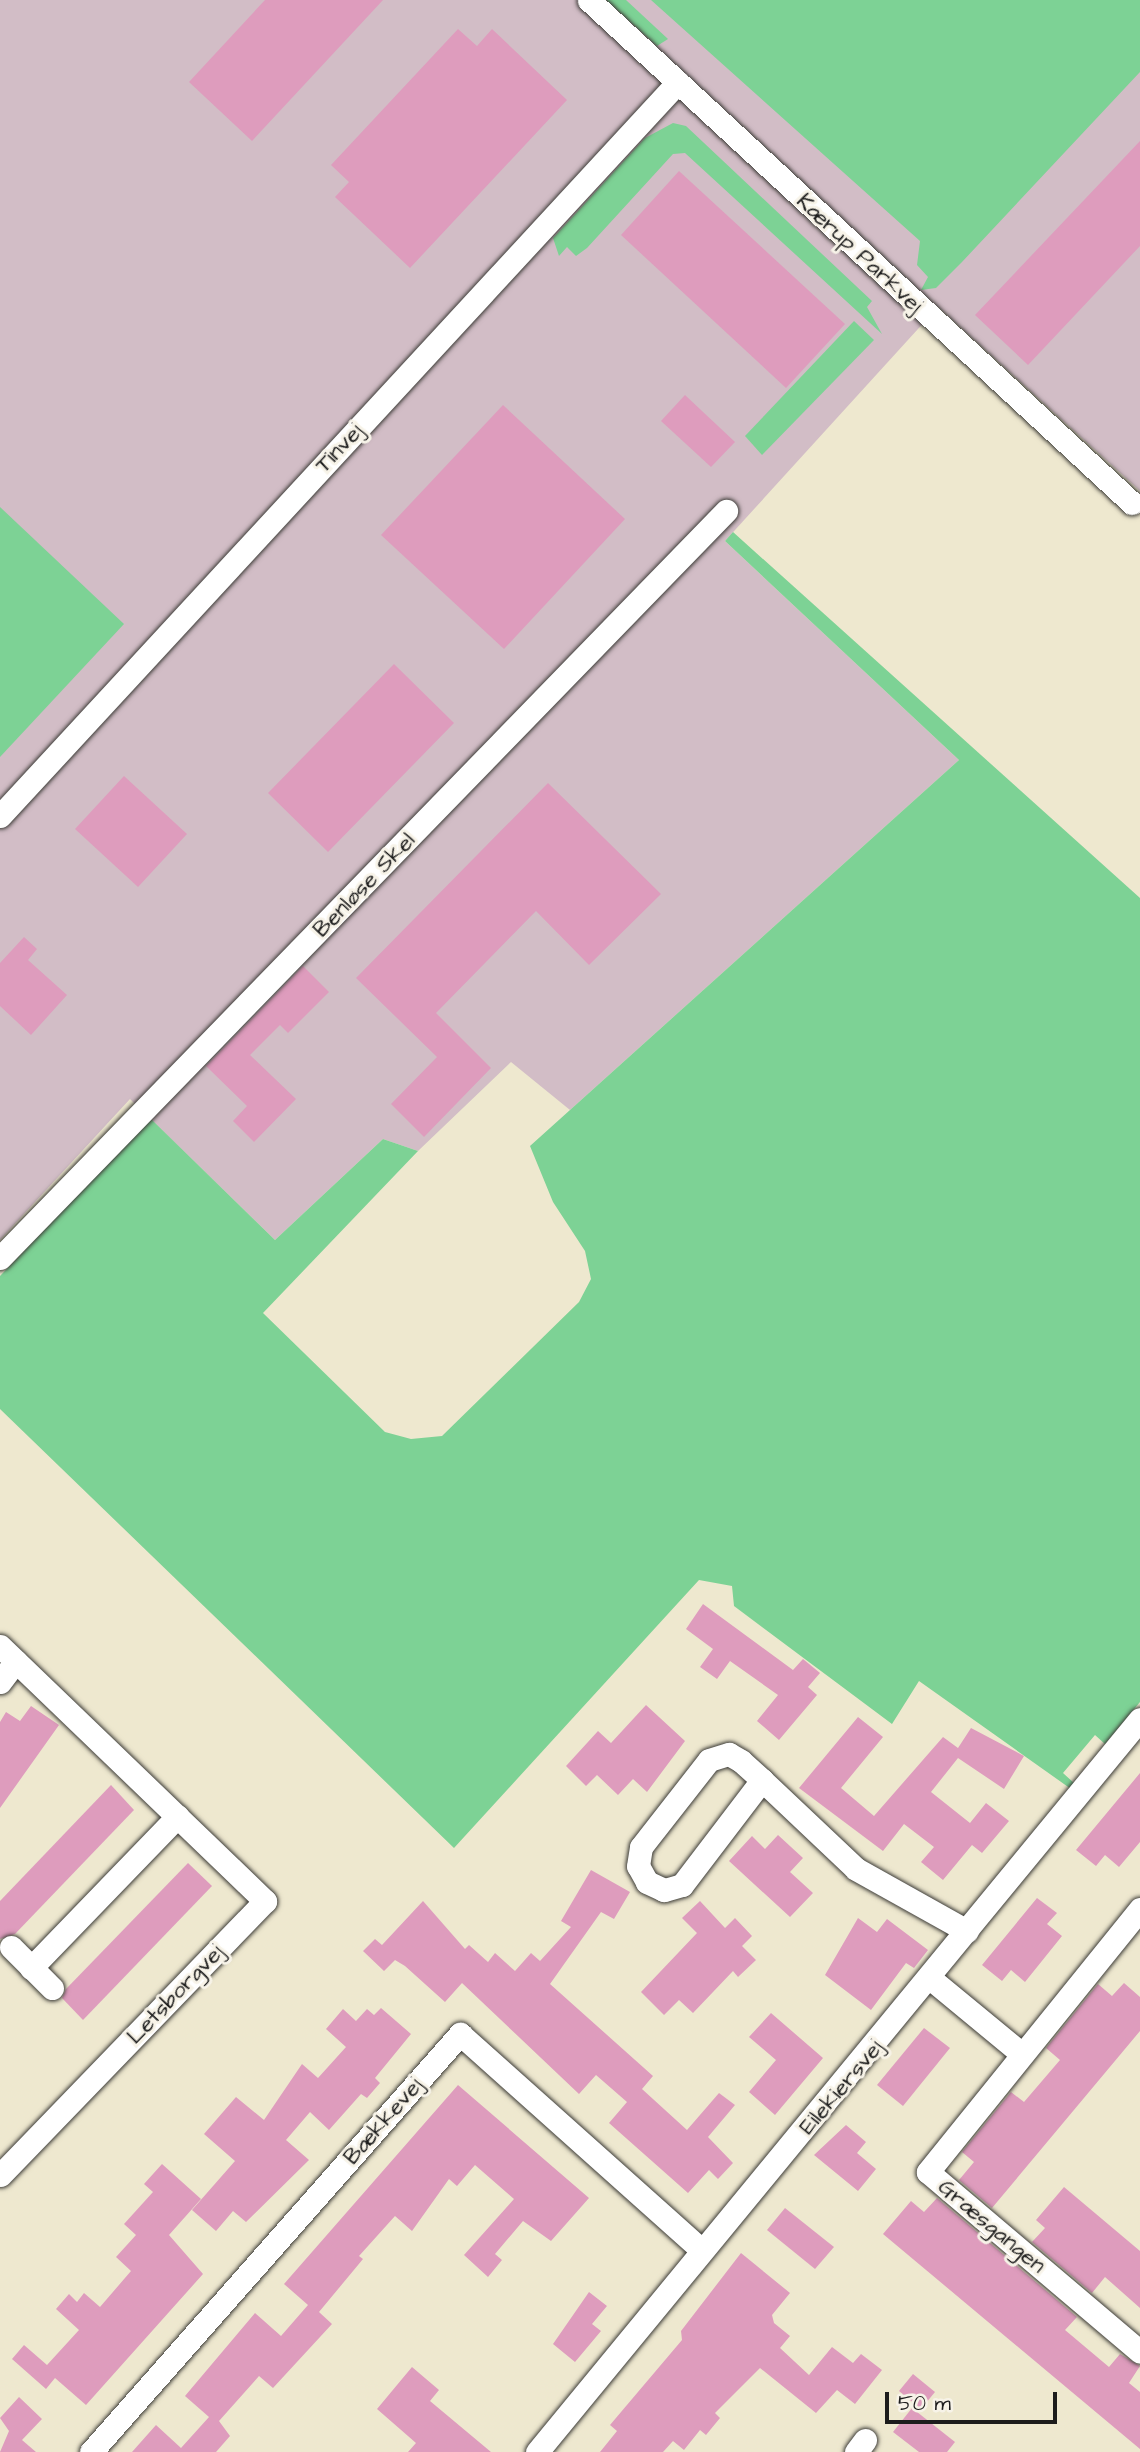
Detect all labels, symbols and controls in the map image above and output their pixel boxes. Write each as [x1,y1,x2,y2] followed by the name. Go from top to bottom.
[791,187,929,319] street label: Kærup Parkvej
[309,417,369,479] street label: Tinvej
[307,827,421,943] street label: Benløse Skel
[121,1938,229,2050] street label: Letsborgvej
[793,2034,889,2140] street label: Eilekiersvej
[338,2072,428,2170] street label: Bækkevej
[932,2173,1052,2279] street label: Græsgangen
[888,2378,1060,2422] scale bar
[898,2389,951,2418] text: 50 m

